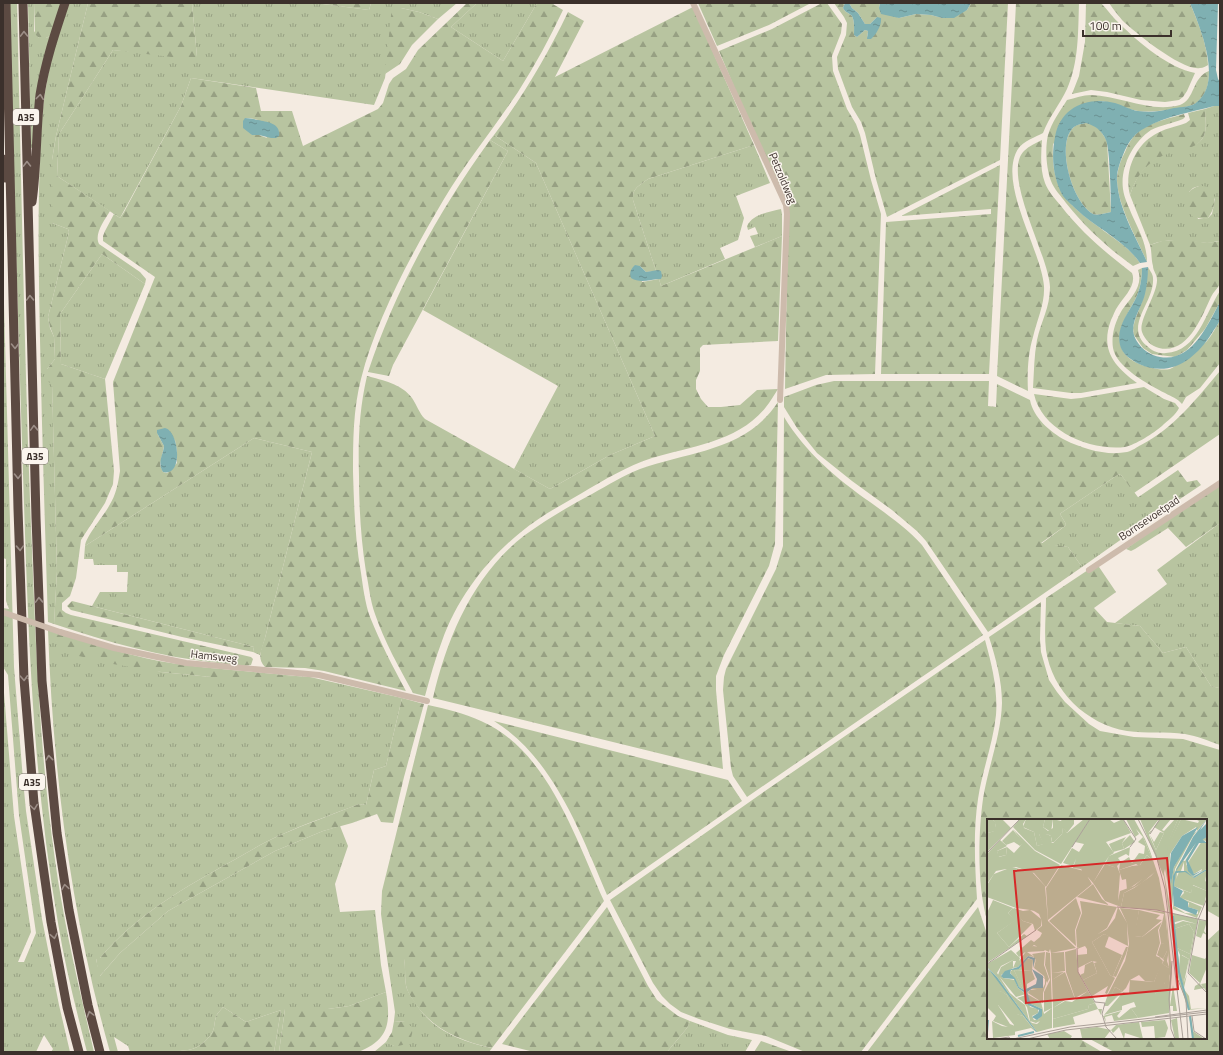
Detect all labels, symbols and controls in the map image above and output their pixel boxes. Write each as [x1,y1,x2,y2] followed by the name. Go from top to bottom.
[1083,12,1171,38] scale bar
[1089,16,1122,35] text: 100 m
[19,31,28,37] one-way arrow
[35,94,44,100] one-way arrow
[13,109,39,125] road number: A35
[765,150,801,207] street label: Petzoldweg
[23,161,31,167] one-way arrow
[26,295,35,301] one-way arrow
[10,343,19,349] one-way arrow
[30,425,38,431] one-way arrow
[22,448,48,464] road number: A35
[14,473,22,479] one-way arrow
[1115,492,1183,544] street label: Bornsevoetpad
[15,545,24,551] one-way arrow
[35,597,44,603] one-way arrow
[190,646,238,666] street label: Hamsweg
[20,675,29,681] one-way arrow
[45,755,54,761] one-way arrow
[19,774,45,790] road number: A35
[29,804,38,810] one-way arrow
[987,819,1207,1039] inset map
[61,884,70,890] one-way arrow
[49,933,58,939] one-way arrow
[86,1011,95,1018] one-way arrow

